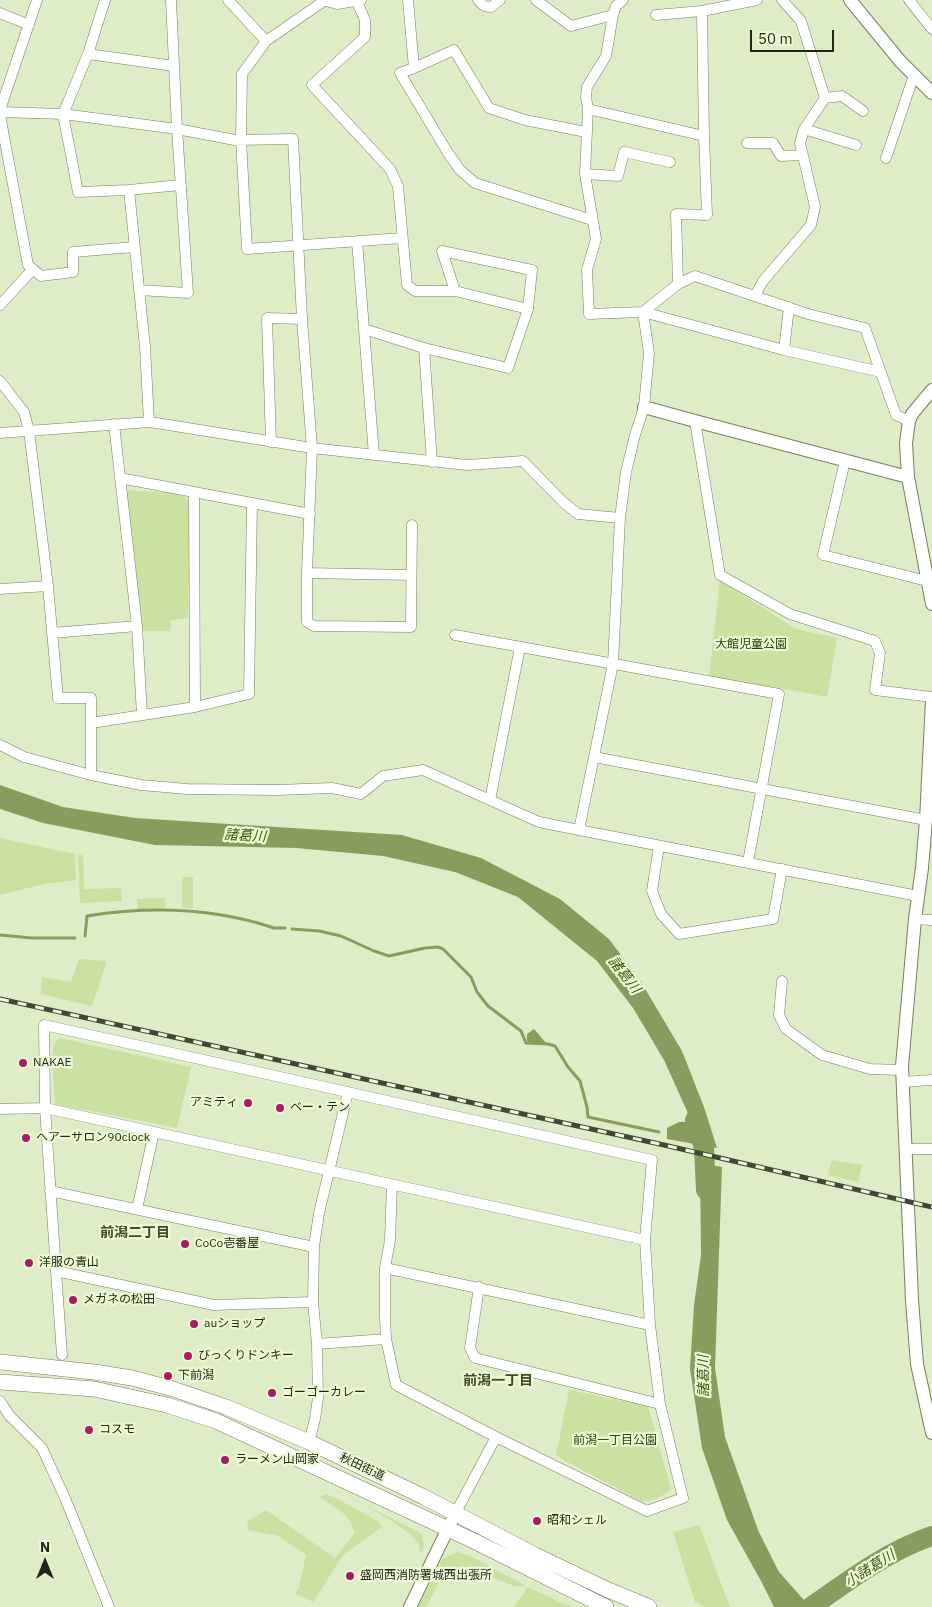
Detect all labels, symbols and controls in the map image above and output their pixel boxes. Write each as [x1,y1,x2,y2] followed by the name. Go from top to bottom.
[752,20,836,52] scale bar
[758,29,793,48] text: 50 m
[715,638,787,652] park label: 大館児童公園
[224,827,266,845] water label: 諸葛川
[604,953,644,997] water label: 諸葛川
[33,1056,71,1070] place label: NAKAE
[17,1057,29,1069] marker: NAKAE
[190,1096,238,1110] place label: アミティ
[242,1097,254,1109] marker: アミティ
[290,1101,350,1115] place label: ベー・テン
[274,1102,286,1114] marker: ベー・テン
[36,1131,150,1145] place label: ヘアーサロン90clock
[20,1132,32,1144] marker: ヘアーサロン90clock
[100,1225,170,1241] district label: 前潟二丁目
[195,1237,259,1251] place label: CoCo壱番屋
[179,1238,191,1250] marker: CoCo壱番屋
[39,1256,99,1270] place label: 洋服の青山
[23,1257,35,1269] marker: 洋服の青山
[83,1293,155,1307] place label: メガネの松田
[67,1294,79,1306] marker: メガネの松田
[204,1317,265,1331] place label: auショップ
[188,1318,200,1330] marker: auショップ
[198,1349,294,1363] place label: びっくりドンキー
[182,1350,194,1362] marker: びっくりドンキー
[695,1355,713,1397] water label: 諸葛川
[178,1369,214,1383] place label: 下前潟
[162,1370,174,1382] marker: 下前潟
[463,1373,533,1389] district label: 前潟一丁目
[282,1386,366,1400] place label: ゴーゴーカレー
[266,1387,278,1399] marker: ゴーゴーカレー
[99,1423,135,1437] place label: コスモ
[83,1424,95,1436] marker: コスモ
[573,1434,657,1448] park label: 前潟一丁目公園
[337,1450,387,1484] street label: 秋田街道
[235,1453,319,1467] place label: ラーメン山岡家
[219,1454,231,1466] marker: ラーメン山岡家
[547,1514,607,1528] place label: 昭和シェル
[531,1515,543,1527] marker: 昭和シェル
[20,1537,70,1587] north arrow
[40,1538,50,1556] text: N
[842,1547,898,1591] water label: 小諸葛川
[360,1569,492,1583] place label: 盛岡西消防署城西出張所
[344,1570,356,1582] marker: 盛岡西消防署城西出張所

